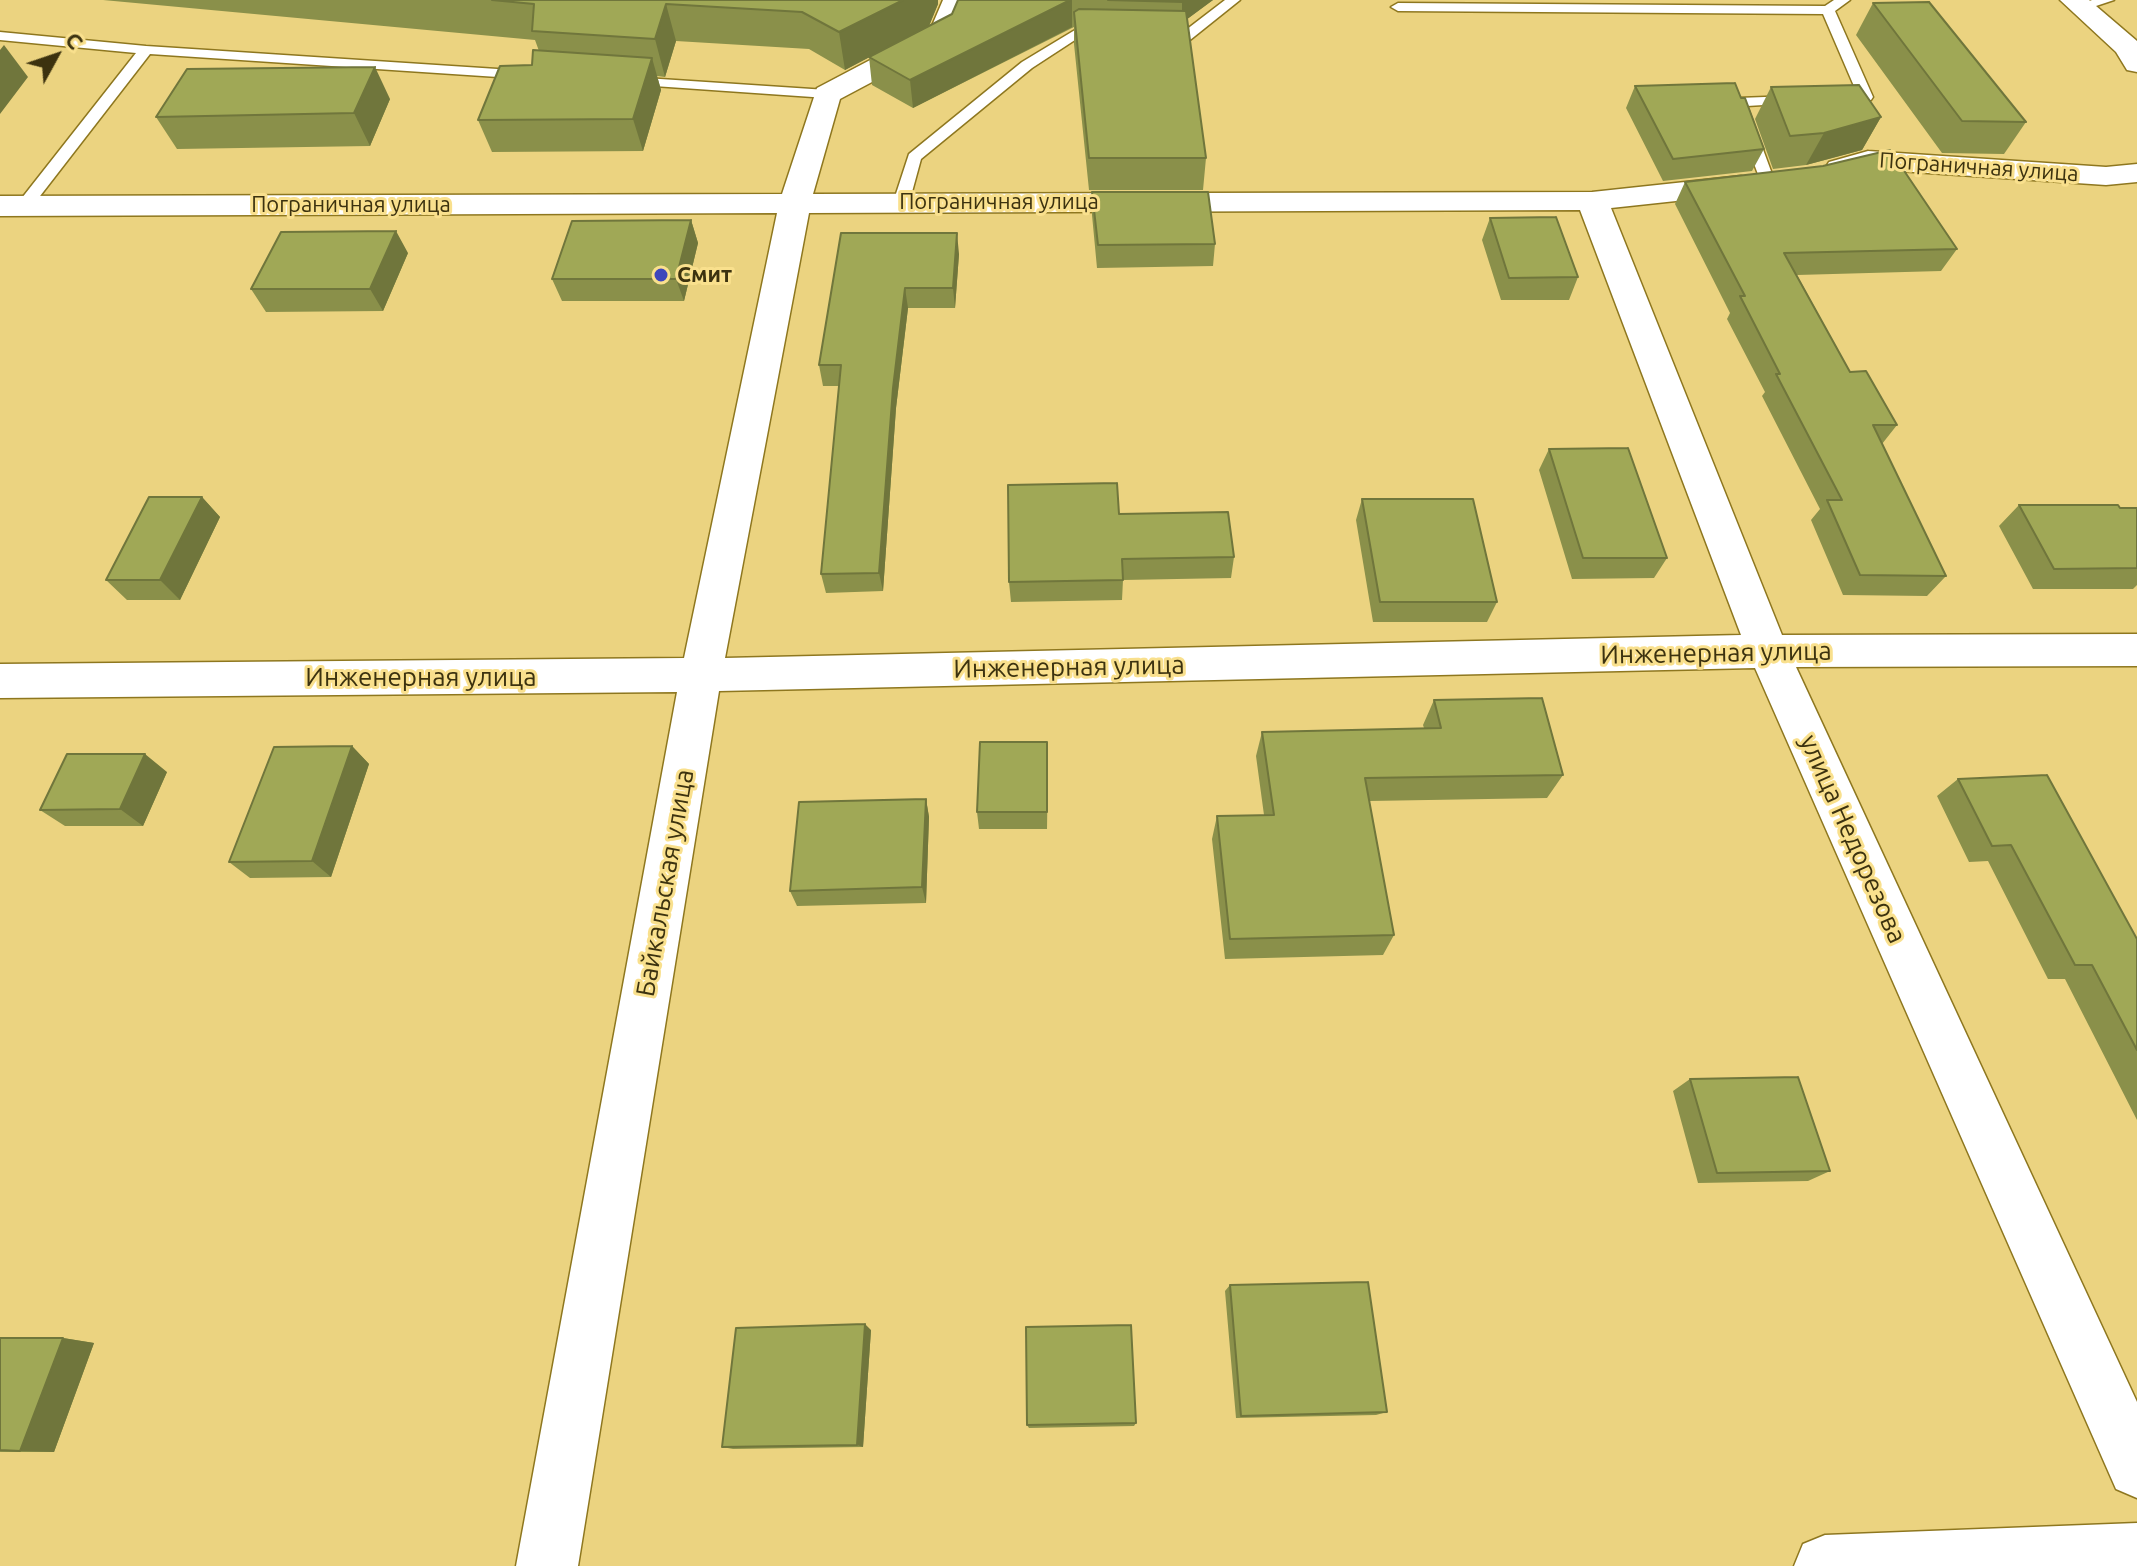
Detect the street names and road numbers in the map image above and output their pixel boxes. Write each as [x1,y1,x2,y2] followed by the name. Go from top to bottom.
[1878,147,2080,187] street label: Пограничная улица
[899,189,1099,215] street label: Пограничная улица
[251,192,451,218] street label: Пограничная улица
[1600,635,1832,671] street label: Инженерная улица
[953,649,1185,685] street label: Инженерная улица
[305,661,537,693] street label: Инженерная улица
[1793,730,1913,948] street label: улица Недорезова
[630,767,700,999] street label: Байкальская улица

